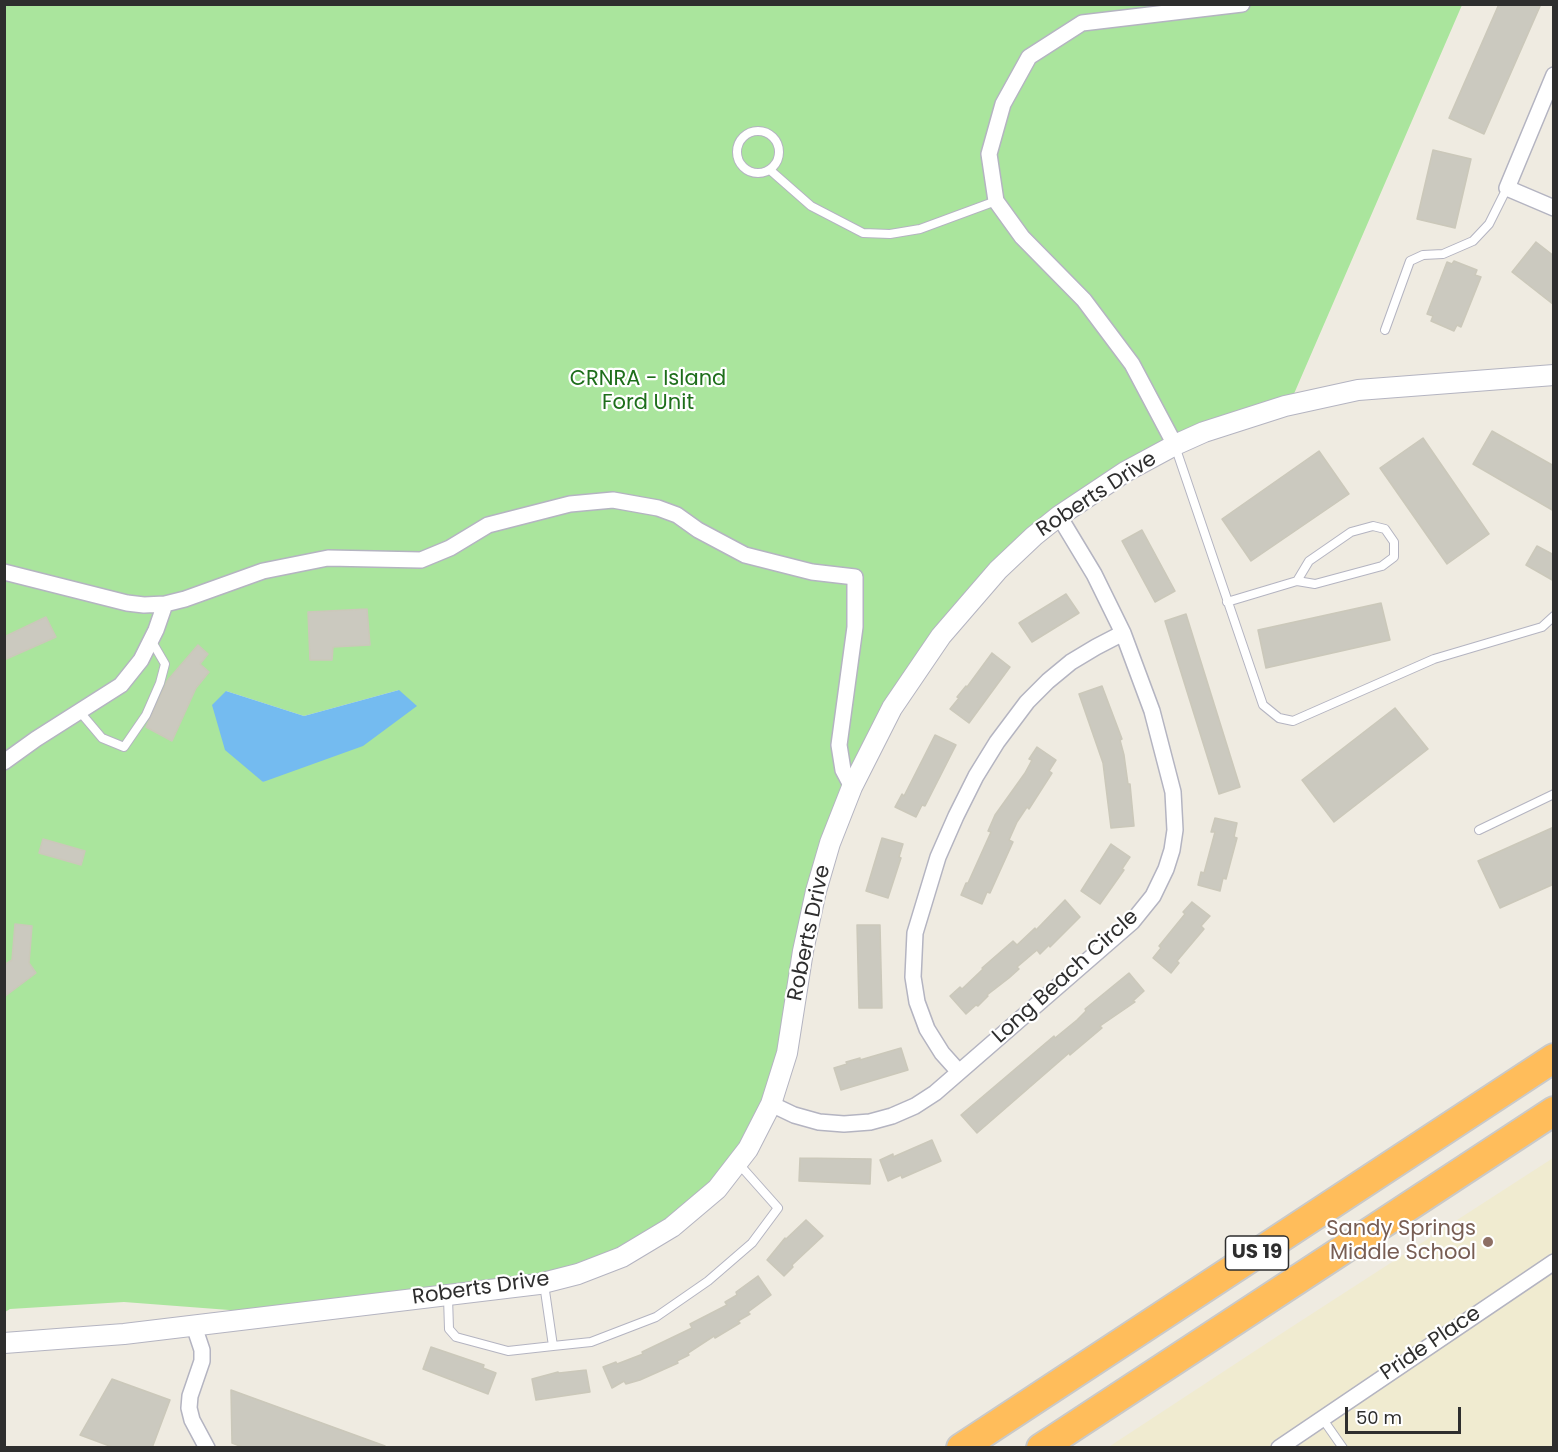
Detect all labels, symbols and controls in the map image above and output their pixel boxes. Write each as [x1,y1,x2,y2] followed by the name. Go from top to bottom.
[570,367,726,417] park label: CRNRA - Island Ford Unit
[1032,447,1162,543] street label: Roberts Drive
[783,863,837,1003] street label: Roberts Drive
[988,905,1144,1049] street label: Long Beach Circle
[1326,1217,1476,1267] place label: Sandy Springs Middle School
[1481,1235,1495,1249] marker: Sandy Springs Middle School
[1226,1236,1288,1270] road number: US 19
[411,1267,551,1311] street label: Roberts Drive
[1376,1301,1486,1387] street label: Pride Place
[1348,1395,1464,1433] scale bar
[1356,1405,1402,1430] text: 50 m

